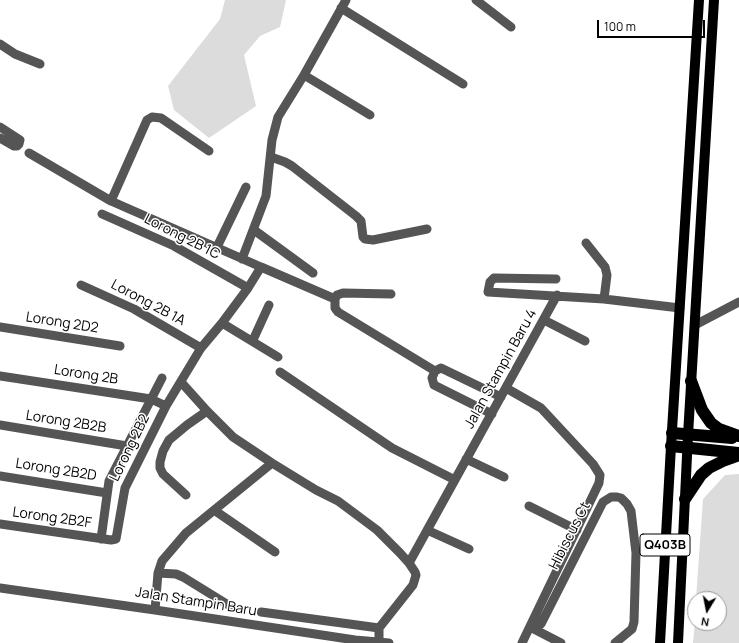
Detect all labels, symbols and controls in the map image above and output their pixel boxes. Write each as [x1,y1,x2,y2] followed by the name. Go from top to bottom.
[599,12,707,38] scale bar
[604,18,636,35] text: 100 m
[141,211,223,263] street label: Lorong 2B 1C
[108,276,188,330] street label: Lorong 2B 1A
[461,306,541,432] street label: Jalan Stampin Baru 4
[24,309,100,337] street label: Lorong 2D2
[53,362,119,388] street label: Lorong 2B
[25,407,107,437] street label: Lorong 2B2B
[107,412,153,484] street label: Lorong 2B2
[14,455,98,485] street label: Lorong 2B2D
[546,499,594,573] street label: Hibiscus Ct
[11,504,93,532] street label: Lorong 2B2F
[640,534,690,556] road number: Q403B
[134,584,258,620] street label: Jalan Stampin Baru
[687,591,727,631] north arrow
[700,614,710,630] text: N

